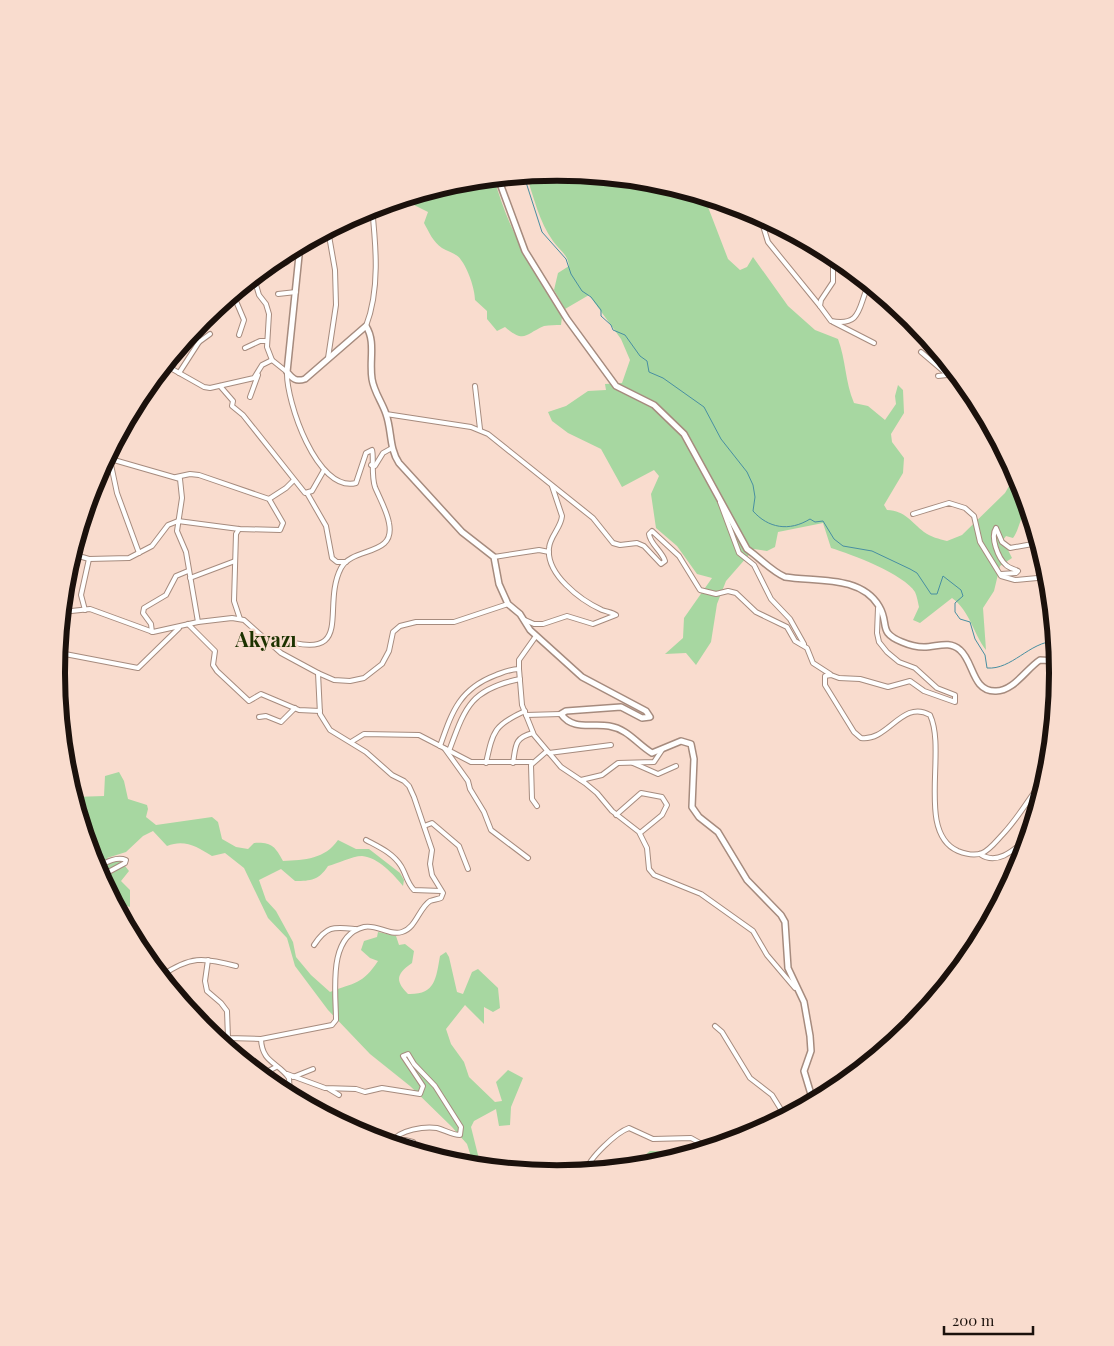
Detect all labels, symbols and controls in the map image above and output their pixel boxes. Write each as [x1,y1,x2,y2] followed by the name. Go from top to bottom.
[234,625,297,652] district label: Akyazı
[944,1304,1033,1336] scale bar
[952,1310,995,1330] text: 200 m

